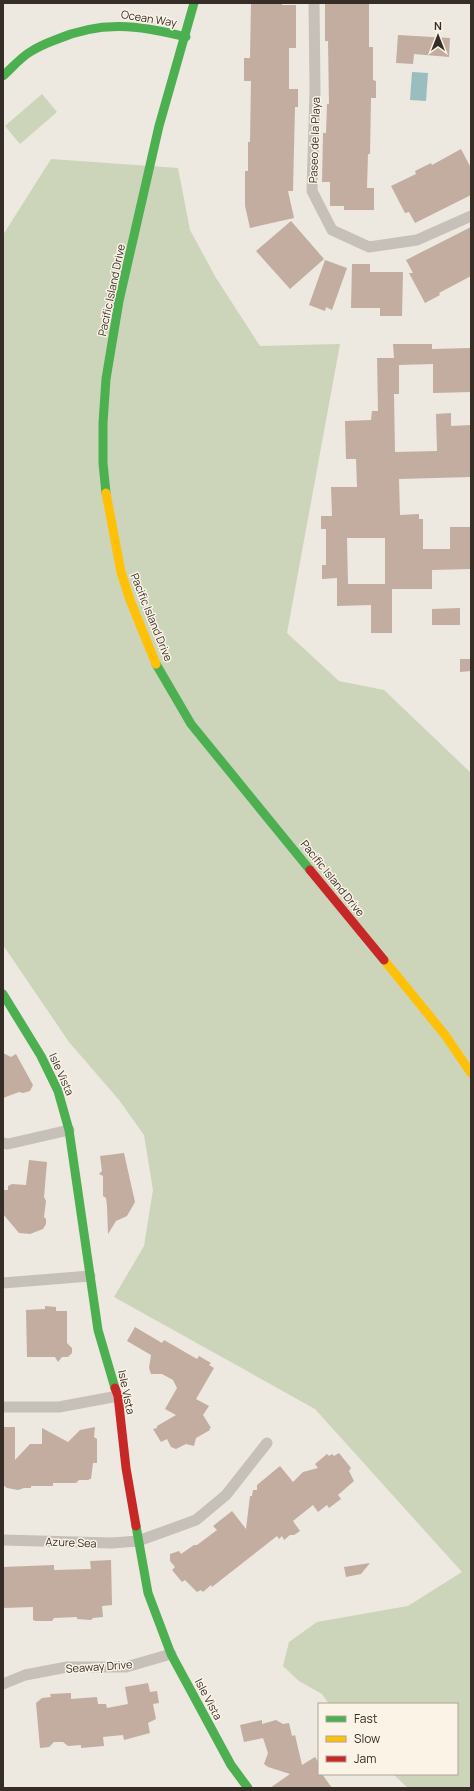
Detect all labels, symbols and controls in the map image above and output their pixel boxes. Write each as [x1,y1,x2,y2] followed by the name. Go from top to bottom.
[120,6,178,30] street label: Ocean Way
[418,16,458,56] north arrow
[434,18,442,33] text: N
[305,97,323,183] street label: Paseo de la Playa
[94,242,128,337] street label: Pacific Island Drive
[127,571,177,664] street label: Pacific Island Drive
[298,837,369,920] street label: Pacific Island Drive
[46,1050,78,1098] street label: Isle Vista
[115,1369,139,1415] street label: Isle Vista
[45,1534,97,1550] street label: Azure Sea
[65,1656,133,1676] street label: Seaway Drive
[192,1676,226,1722] street label: Isle Vista
[318,1703,458,1775] legend
[354,1710,378,1727] text: Fast
[354,1730,380,1747] text: Slow
[354,1750,376,1767] text: Jam

